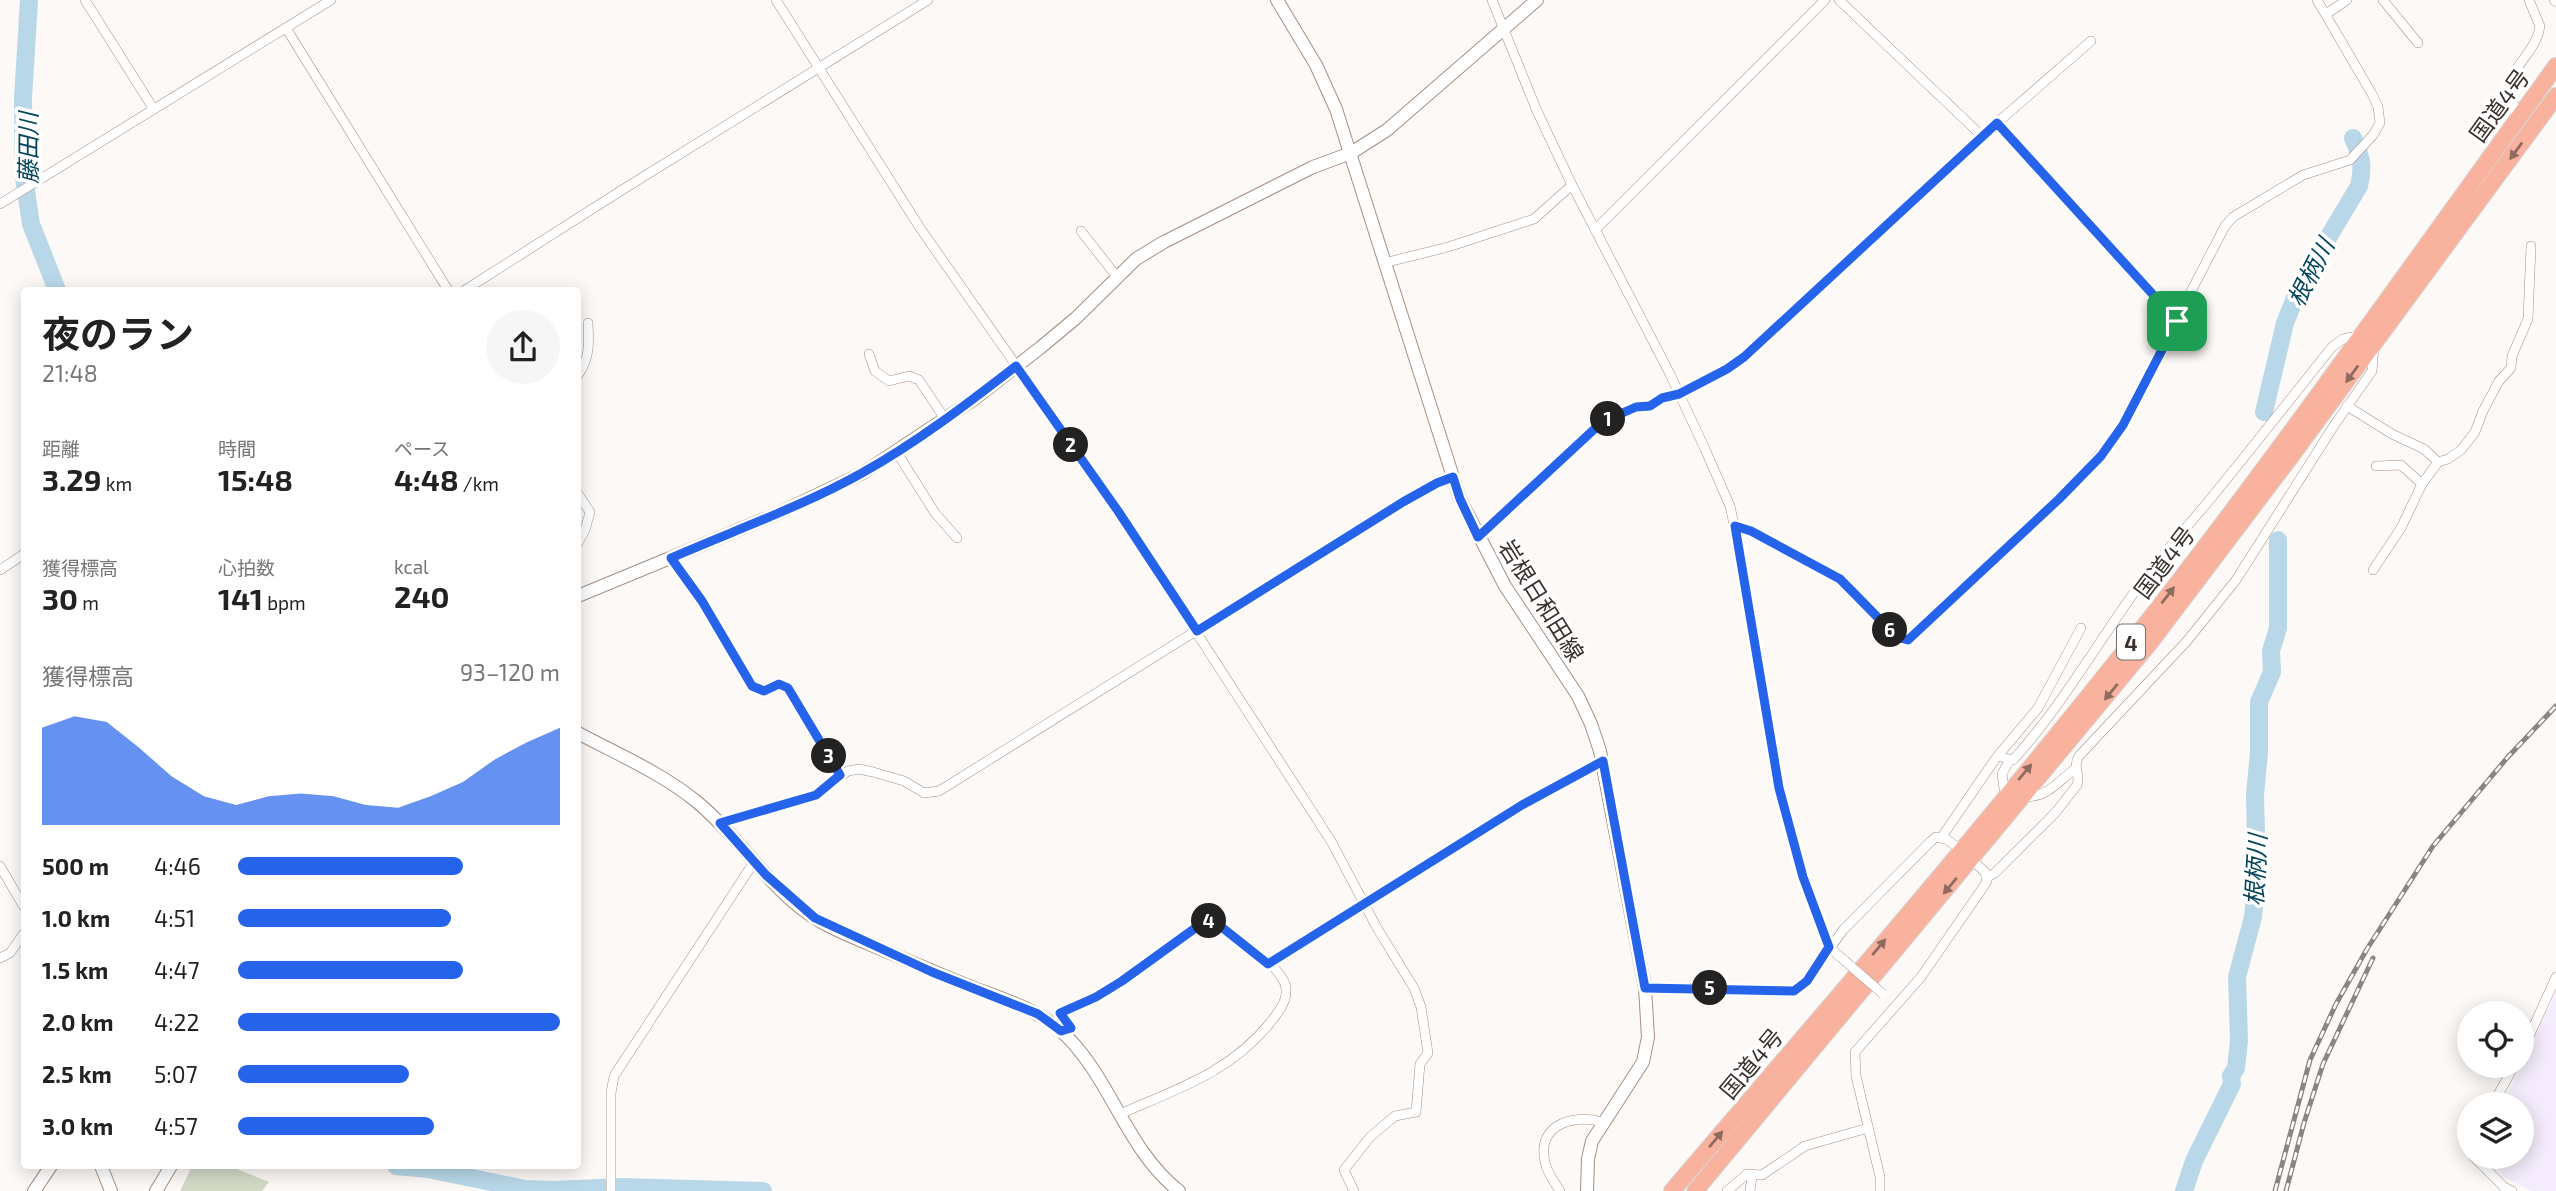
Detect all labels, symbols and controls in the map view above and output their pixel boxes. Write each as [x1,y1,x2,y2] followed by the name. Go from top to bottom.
[2463,63,2535,147] street label: 国道4号
[13,109,42,184] water label: 藤田川
[2509,142,2523,161] one-way arrow
[2281,231,2341,311] water label: 根柄川
[2147,291,2207,351] pin
[2158,302,2196,340] icon: arrive
[42,310,194,356] text: 夜のラン
[486,310,560,384] button: share
[42,359,98,387] text: 21:48
[2345,365,2359,383] one-way arrow
[1590,402,1626,436] pin: 1
[1603,407,1612,430] text: 1
[1054,428,1088,462] pin: 2
[1065,433,1076,456] text: 2
[42,437,80,460] text: 距離
[218,437,256,460] text: 時間
[394,437,450,460] text: ペース
[42,461,101,497] text: 3.29
[218,461,293,497] text: 15:48
[394,461,459,497] text: 4:48
[101,472,132,495] text: km
[459,472,499,495] text: /km
[2128,520,2200,604] street label: 国道4号
[1494,534,1590,666] street label: 岩根日和田線
[394,555,429,578] text: kcal
[42,556,118,579] text: 獲得標高
[218,556,275,579] text: 心拍数
[394,578,449,614] text: 240
[42,580,78,616] text: 30
[218,580,263,616] text: 141
[2160,587,2175,605] one-way arrow
[78,591,99,614] text: m
[263,591,306,614] text: bpm
[1872,612,1908,648] pin: 6
[1884,618,1895,641] text: 6
[2117,624,2145,660] road number: 4
[460,658,560,686] text: 93–120 m
[42,662,134,690] text: 獲得標高
[2104,684,2119,701] one-way arrow
[812,738,846,774] pin: 3
[823,744,834,767] text: 3
[2017,764,2032,781] one-way arrow
[2239,830,2272,907] water label: 根柄川
[42,852,109,880] text: 500 m
[154,852,201,880] text: 4:46
[1943,877,1958,894] one-way arrow
[42,904,110,932] text: 1.0 km
[154,904,195,932] text: 4:51
[1192,904,1226,939] pin: 4
[1202,909,1215,932] text: 4
[1871,938,1886,955] one-way arrow
[42,956,108,984] text: 1.5 km
[154,956,200,984] text: 4:47
[1692,970,1728,1006] pin: 5
[1704,976,1715,999] text: 5
[2457,1001,2534,1169] map controls
[2457,1001,2534,1078] button: locate
[42,1008,114,1036] text: 2.0 km
[154,1008,199,1036] text: 4:22
[1714,1022,1788,1104] street label: 国道4号
[42,1060,112,1088] text: 2.5 km
[154,1060,197,1088] text: 5:07
[2457,1092,2534,1169] button: layers
[42,1112,113,1140] text: 3.0 km
[154,1112,198,1140] text: 4:57
[1708,1130,1724,1148] one-way arrow

